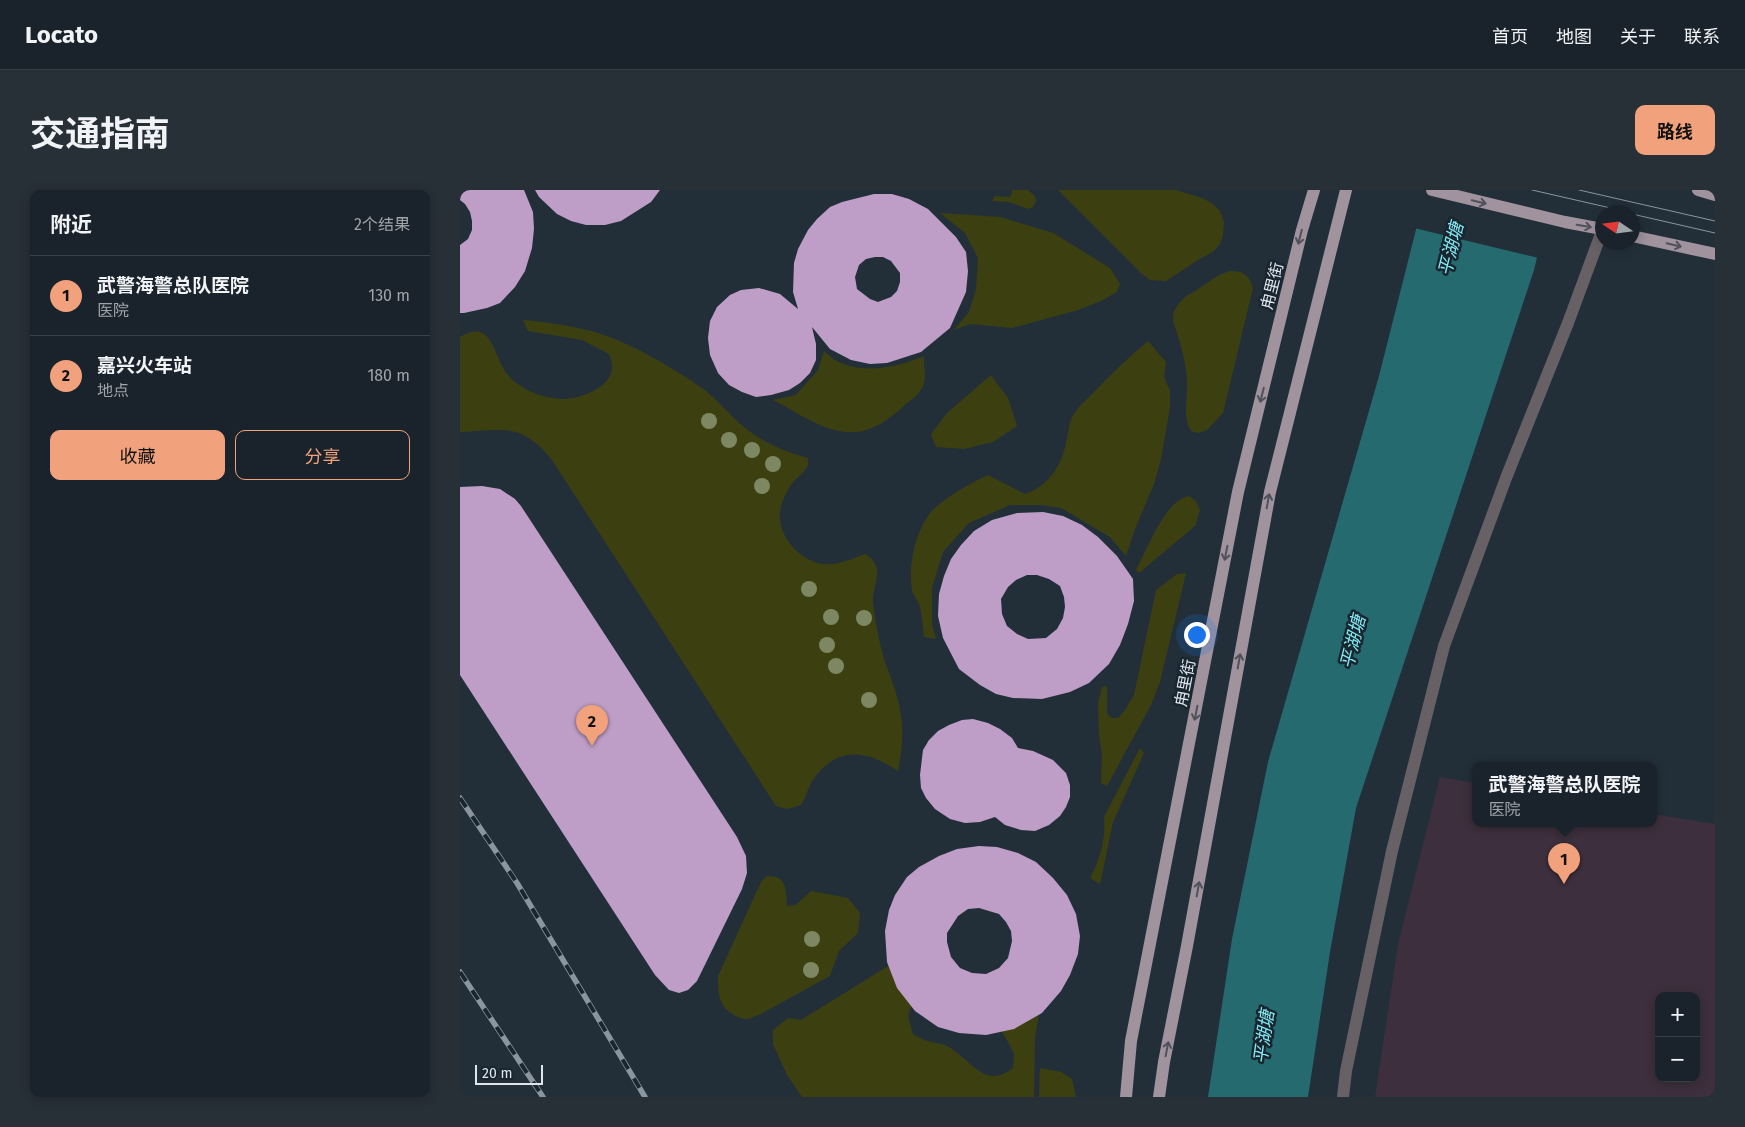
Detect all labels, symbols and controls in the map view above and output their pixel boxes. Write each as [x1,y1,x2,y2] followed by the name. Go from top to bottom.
[25,21,98,49] text: Locato
[1492,26,1528,48] text: 首页
[1556,26,1592,48] text: 地图
[1620,26,1656,48] text: 关于
[1684,26,1720,48] text: 联系
[1635,105,1715,155] button: 路线
[30,113,170,155] text: 交通指南
[1471,197,1487,207] one-way arrow
[1595,205,1640,250] north arrow
[50,212,92,238] text: 附近
[354,215,410,234] text: 2个结果
[1434,217,1469,278] water label: 平湖塘
[1575,221,1591,231] one-way arrow
[1295,228,1304,244] one-way arrow
[1665,241,1681,250] one-way arrow
[1257,260,1287,312] street label: 甪里街
[97,274,249,297] text: 武警海警总队医院
[62,286,70,305] text: 1
[368,286,410,305] text: 130 m
[97,301,129,320] text: 医院
[97,354,192,377] text: 嘉兴火车站
[62,366,70,385] text: 2
[367,366,410,385] text: 180 m
[97,381,129,400] text: 地点
[1257,386,1266,402] one-way arrow
[50,430,225,480] button: 收藏
[235,430,410,480] button: 分享
[1264,493,1274,509] one-way arrow
[1221,545,1231,561] one-way arrow
[1336,610,1371,671] water label: 平湖塘
[1184,622,1210,648] your location
[1235,653,1245,669] one-way arrow
[1171,658,1199,708] street label: 甪里街
[1190,704,1200,720] one-way arrow
[576,705,608,746] pin: 2
[1472,762,1657,827] popup
[1488,773,1641,796] text: 武警海警总队医院
[1488,800,1521,819] text: 医院
[1548,843,1580,884] pin: 1
[1193,882,1203,898] one-way arrow
[1655,992,1700,1082] map controls
[1655,992,1700,1037] button: +
[1249,1006,1279,1065] water label: 平湖塘
[1655,1037,1700,1082] button: −
[1162,1041,1172,1057] one-way arrow
[475,1062,542,1085] scale bar
[482,1065,512,1082] text: 20 m

